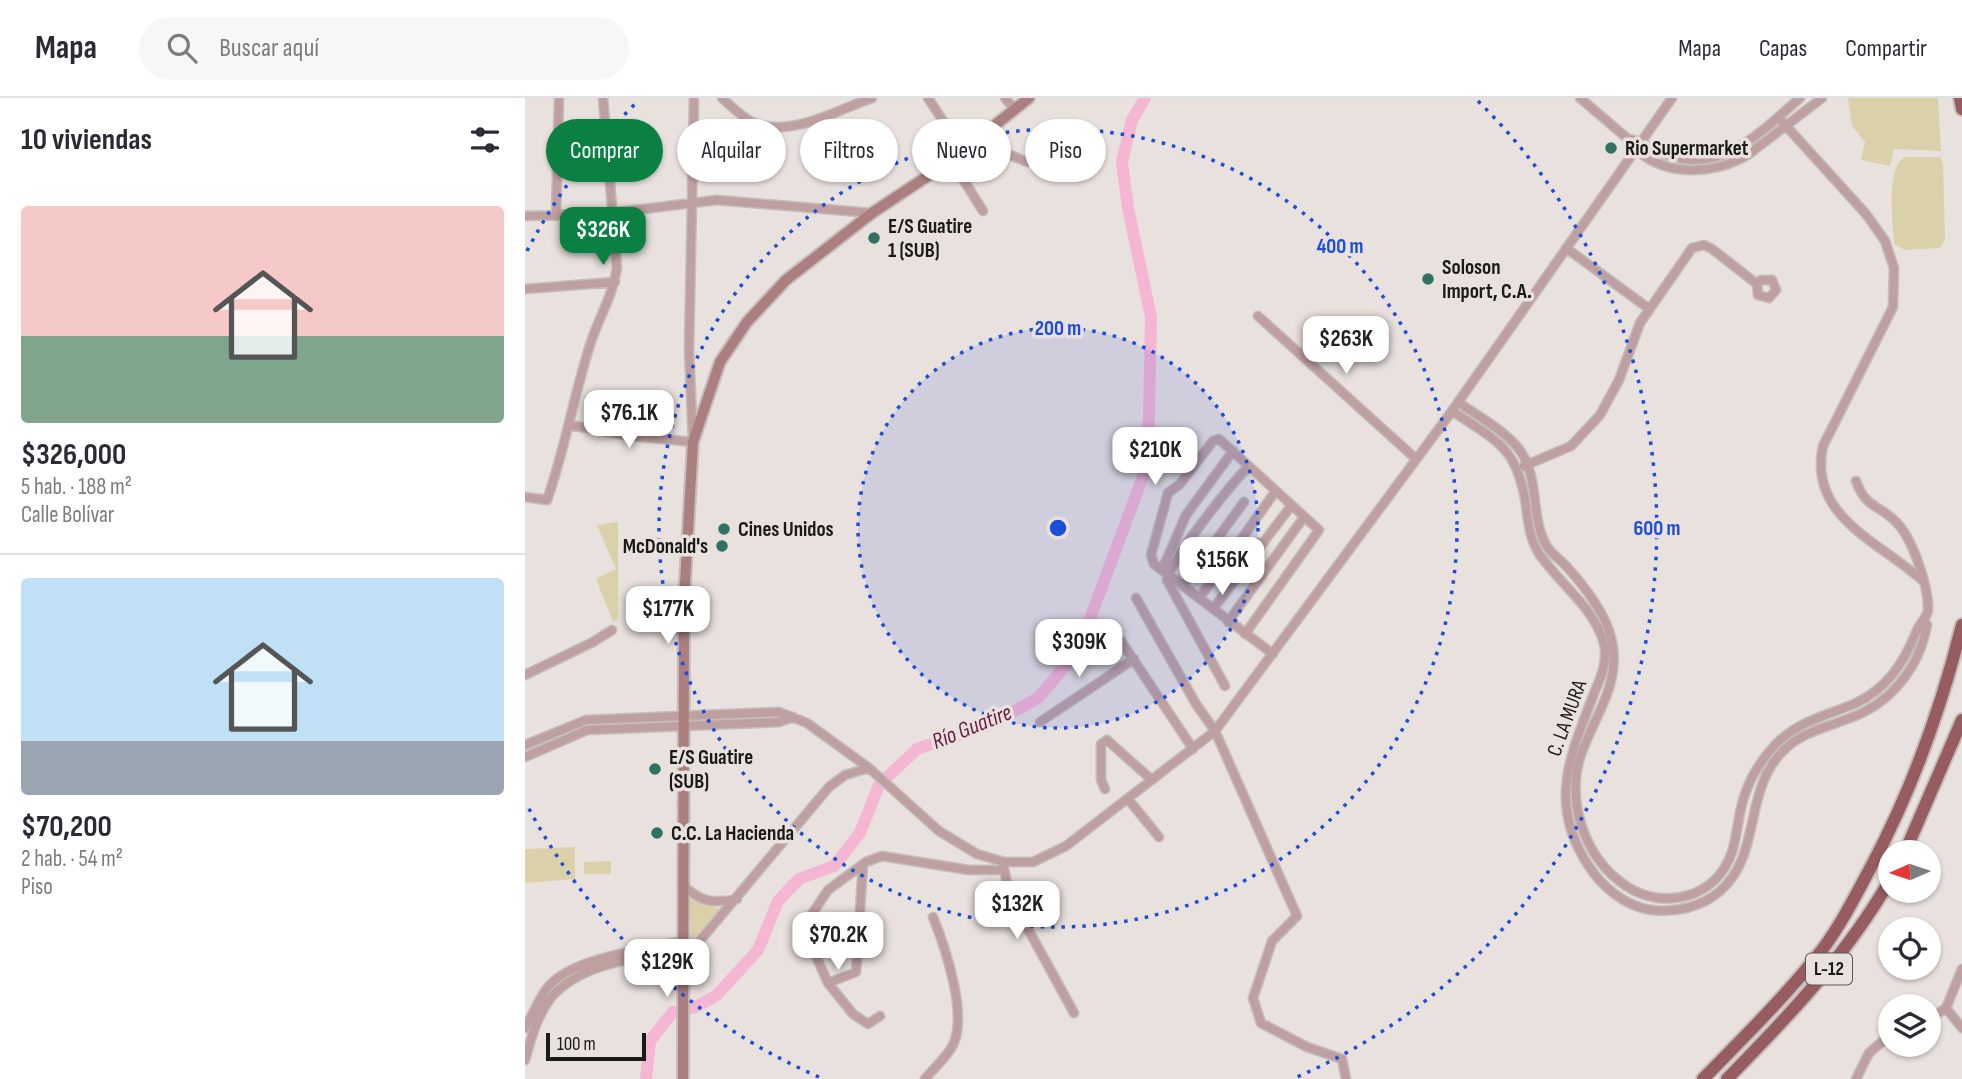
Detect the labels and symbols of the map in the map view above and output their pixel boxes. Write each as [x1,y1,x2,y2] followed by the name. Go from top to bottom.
[1625,136,1749,161] place label: Rio Supermarket
[1603,140,1619,156] marker: Rio Supermarket
[554,208,652,267] pin: $326K
[888,214,972,263] place label: E/S Guatire 1 (SUB)
[866,230,882,246] marker: E/S Guatire 1 (SUB)
[1317,234,1363,259] text: 400 m
[1442,255,1532,304] place label: Soloson Import, C.A.
[1420,271,1436,287] marker: Soloson Import, C.A.
[1035,316,1081,341] text: 200 m
[1297,316,1395,376] pin: $263K
[572,390,686,450] pin: $76.1K
[1106,428,1204,487] pin: $210K
[1046,516,1070,540] centre of rings
[1633,516,1681,541] text: 600 m
[738,517,834,542] place label: Cines Unidos
[716,521,732,537] marker: Cines Unidos
[623,534,708,559] place label: McDonald's
[714,538,730,554] marker: McDonald's
[1173,538,1271,597] pin: $156K
[619,587,717,646] pin: $177K
[1030,620,1128,679] pin: $309K
[1542,676,1593,759] street label: C. LA MURA
[928,698,1016,756] water label: Río Guatire
[669,745,753,794] place label: E/S Guatire (SUB)
[647,761,663,777] marker: E/S Guatire (SUB)
[671,821,794,846] place label: C.C. La Hacienda
[649,825,665,841] marker: C.C. La Hacienda
[1878,840,1941,903] north arrow
[968,882,1066,941] pin: $132K
[781,912,895,972] pin: $70.2K
[618,940,716,999] pin: $129K
[1806,954,1852,984] road number: L-12
[546,1030,646,1062] scale bar

